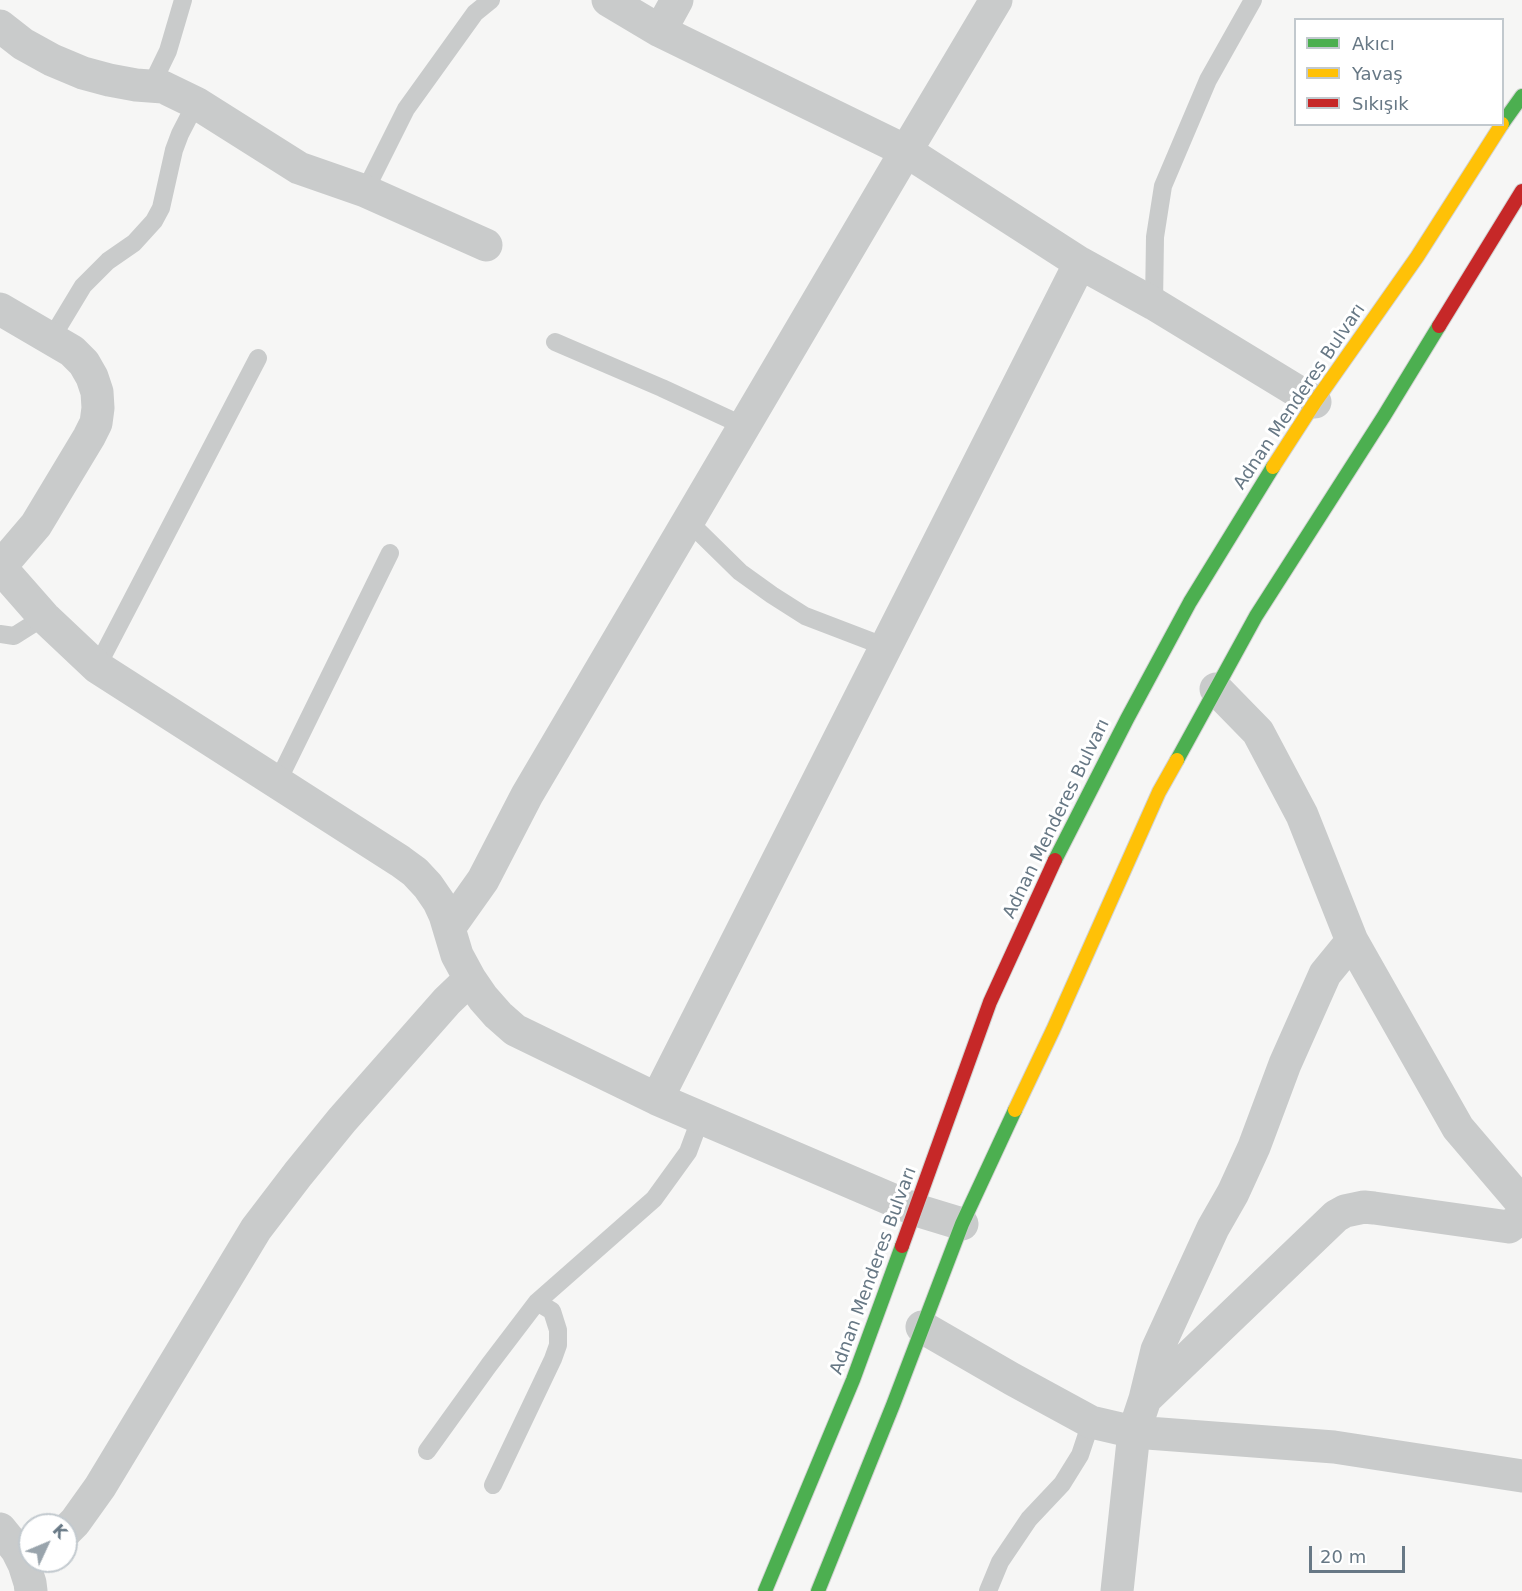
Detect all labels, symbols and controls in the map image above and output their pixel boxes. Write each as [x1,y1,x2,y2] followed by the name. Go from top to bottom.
[1294,18,1504,126] legend
[1352,33,1395,54] text: Akıcı
[1352,63,1403,84] text: Yavaş
[1352,93,1409,114] text: Sıkışık
[1230,300,1370,494] street label: Adnan Menderes Bulvarı
[999,716,1115,922] street label: Adnan Menderes Bulvarı
[826,1164,922,1378] street label: Adnan Menderes Bulvarı
[18,1513,78,1573] north arrow
[49,1520,71,1543] text: K
[1312,1534,1408,1572] scale bar
[1320,1546,1366,1567] text: 20 m

